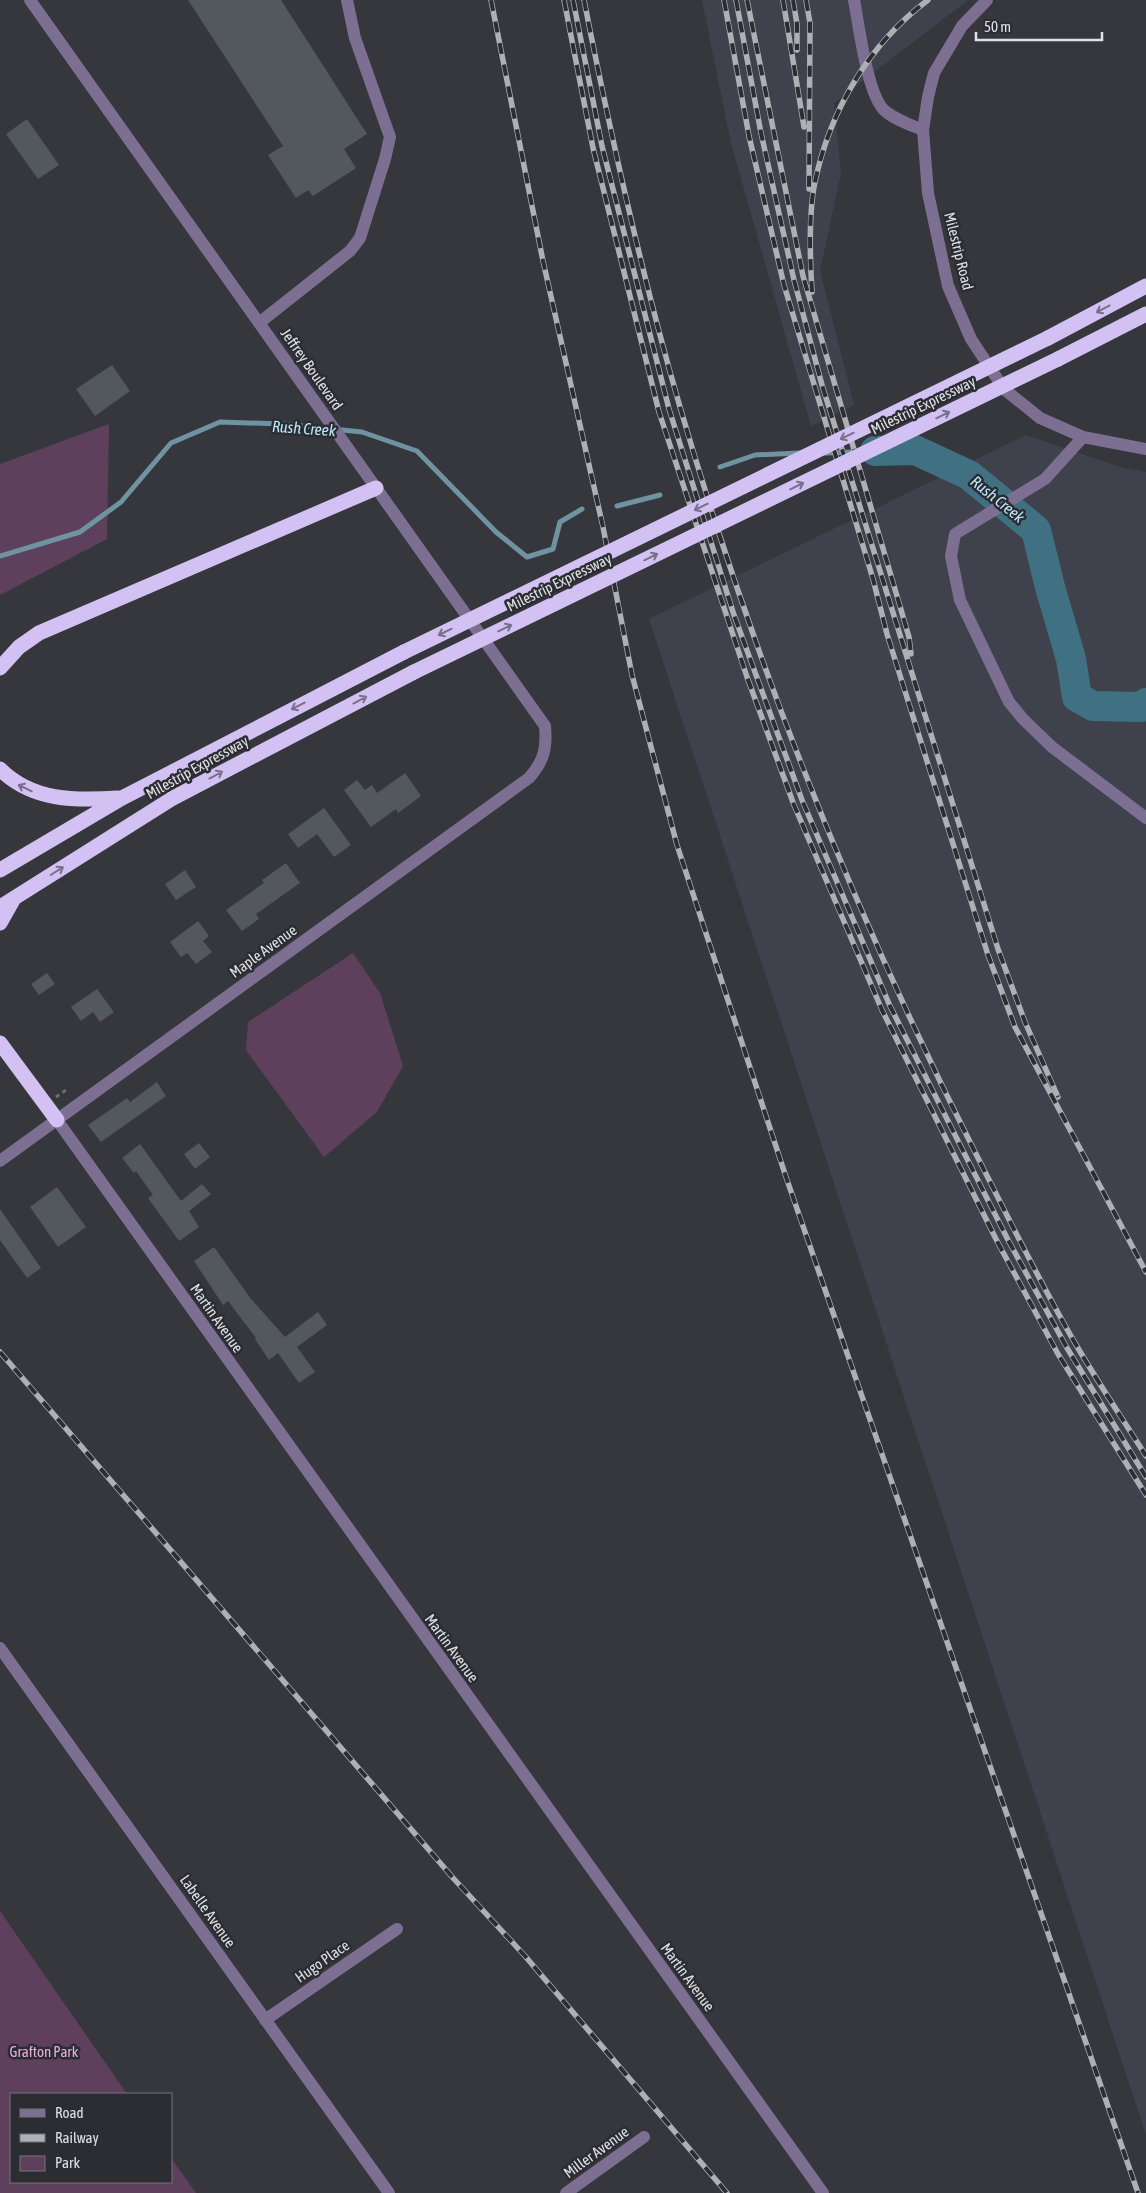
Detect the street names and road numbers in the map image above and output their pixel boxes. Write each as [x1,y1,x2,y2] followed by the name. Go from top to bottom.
[941,210,977,292] street label: Milestrip Road
[278,325,346,413] street label: Jeffrey Boulevard
[868,372,978,438] street label: Milestrip Expressway
[504,549,614,615] street label: Milestrip Expressway
[143,732,251,802] street label: Milestrip Expressway
[226,921,300,981] street label: Maple Avenue
[187,1280,247,1356] street label: Martin Avenue
[422,1611,482,1685] street label: Martin Avenue
[177,1871,239,1951] street label: Labelle Avenue
[292,1936,352,1986] street label: Hugo Place
[658,1940,718,2014] street label: Martin Avenue
[560,2123,632,2181] street label: Miller Avenue

